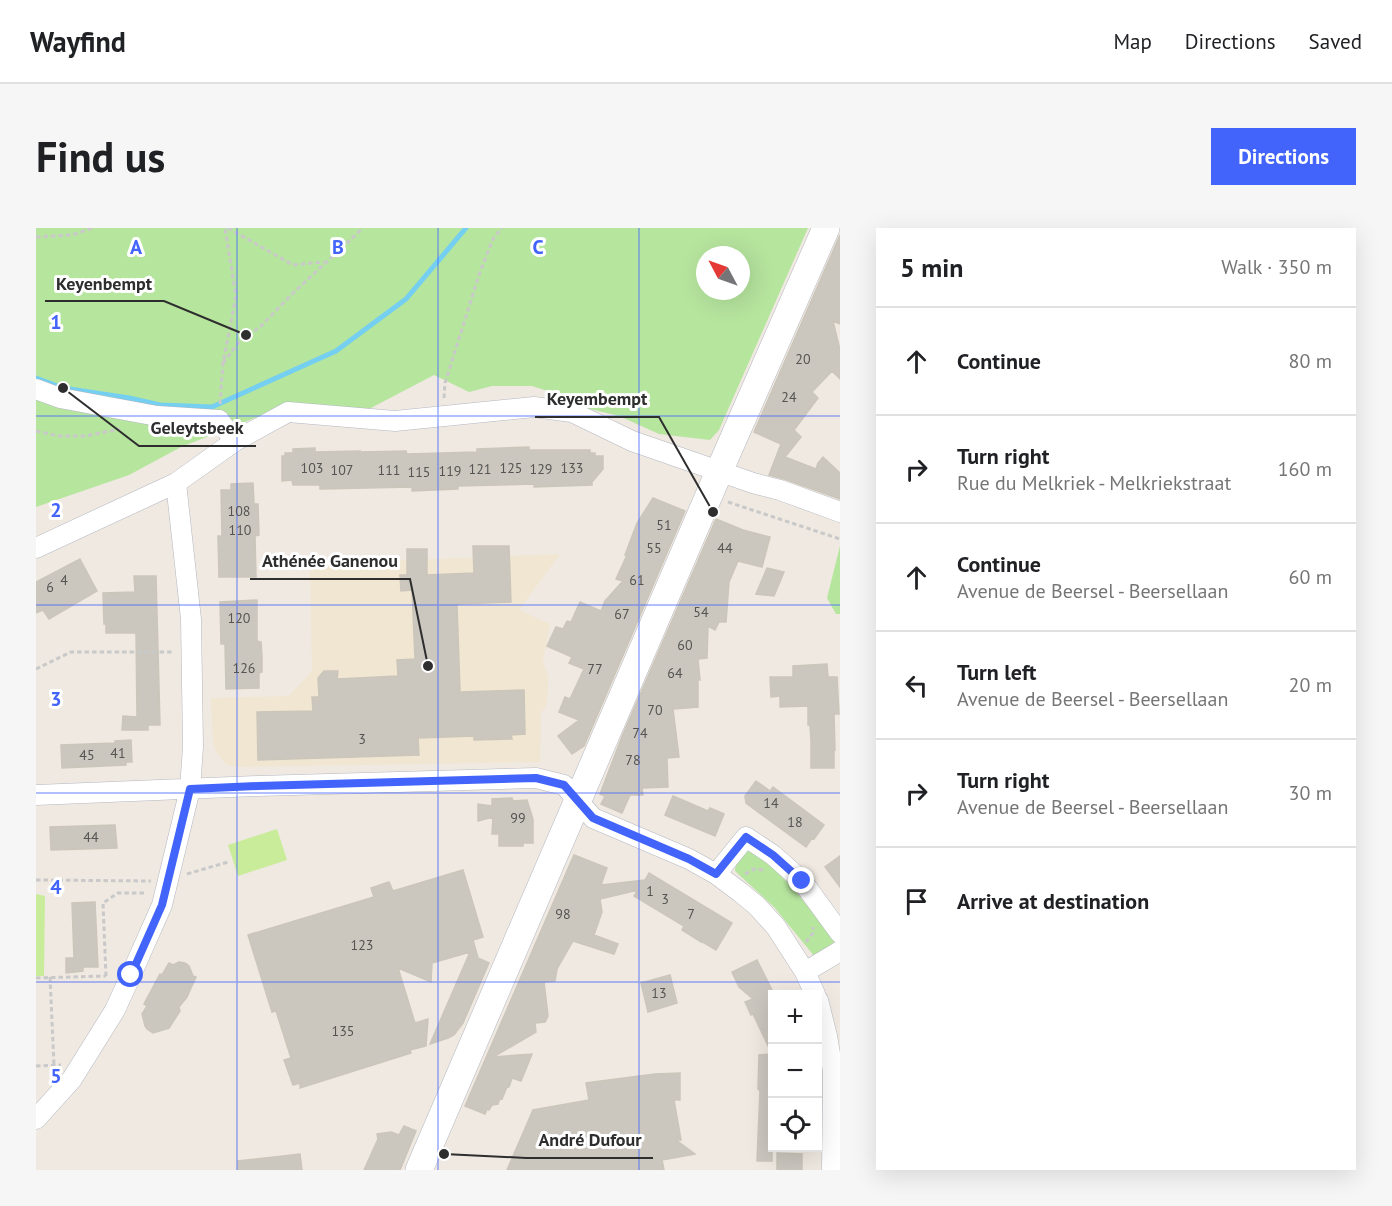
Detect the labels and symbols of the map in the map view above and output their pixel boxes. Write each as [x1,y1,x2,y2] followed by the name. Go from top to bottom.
[130,234,143,260] text: A
[332,234,344,260] text: B
[532,234,544,260] text: C
[696,246,750,300] north arrow
[45,265,164,301] callout: Keyenbempt
[56,272,153,295] text: Keyenbempt
[50,309,62,335] text: 1
[795,350,811,368] house number: 20
[535,381,659,417] callout: Keyembempt
[547,387,648,410] text: Keyembempt
[781,388,797,406] house number: 24
[139,410,256,446] callout: Geleytsbeek
[150,416,244,439] text: Geleytsbeek
[301,459,323,477] house number: 103
[500,459,522,477] house number: 125
[561,459,583,477] house number: 133
[469,460,491,478] house number: 121
[530,460,552,478] house number: 129
[331,461,353,479] house number: 107
[378,461,400,479] house number: 111
[439,462,461,480] house number: 119
[408,463,430,481] house number: 115
[50,497,62,523] text: 2
[228,502,250,520] house number: 108
[656,516,672,534] house number: 51
[229,521,252,539] house number: 110
[646,539,662,557] house number: 55
[717,539,733,557] house number: 44
[250,543,410,579] callout: Athénée Ganenou
[262,549,398,572] text: Athénée Ganenou
[60,571,68,589] house number: 4
[629,571,645,589] house number: 61
[46,578,54,596] house number: 6
[693,603,709,621] house number: 54
[614,605,630,623] house number: 67
[228,609,251,627] house number: 120
[677,636,693,654] house number: 60
[233,659,255,677] house number: 126
[587,660,603,678] house number: 77
[667,664,683,682] house number: 64
[50,686,62,712] text: 3
[647,701,663,719] house number: 70
[632,724,648,742] house number: 74
[358,730,366,748] house number: 3
[110,744,126,762] house number: 41
[79,746,95,764] house number: 45
[625,751,641,769] house number: 78
[763,794,779,812] house number: 14
[510,809,526,827] house number: 99
[787,813,803,831] house number: 18
[83,828,99,846] house number: 44
[788,867,814,893] route end
[50,874,62,900] text: 4
[646,882,654,900] house number: 1
[661,890,669,908] house number: 3
[555,905,571,923] house number: 98
[687,905,695,923] house number: 7
[351,936,373,954] house number: 123
[117,961,143,987] route start
[651,984,667,1002] house number: 13
[332,1022,354,1040] house number: 135
[50,1063,62,1089] text: 5
[526,1122,653,1158] callout: André Dufour
[538,1128,642,1151] text: André Dufour

